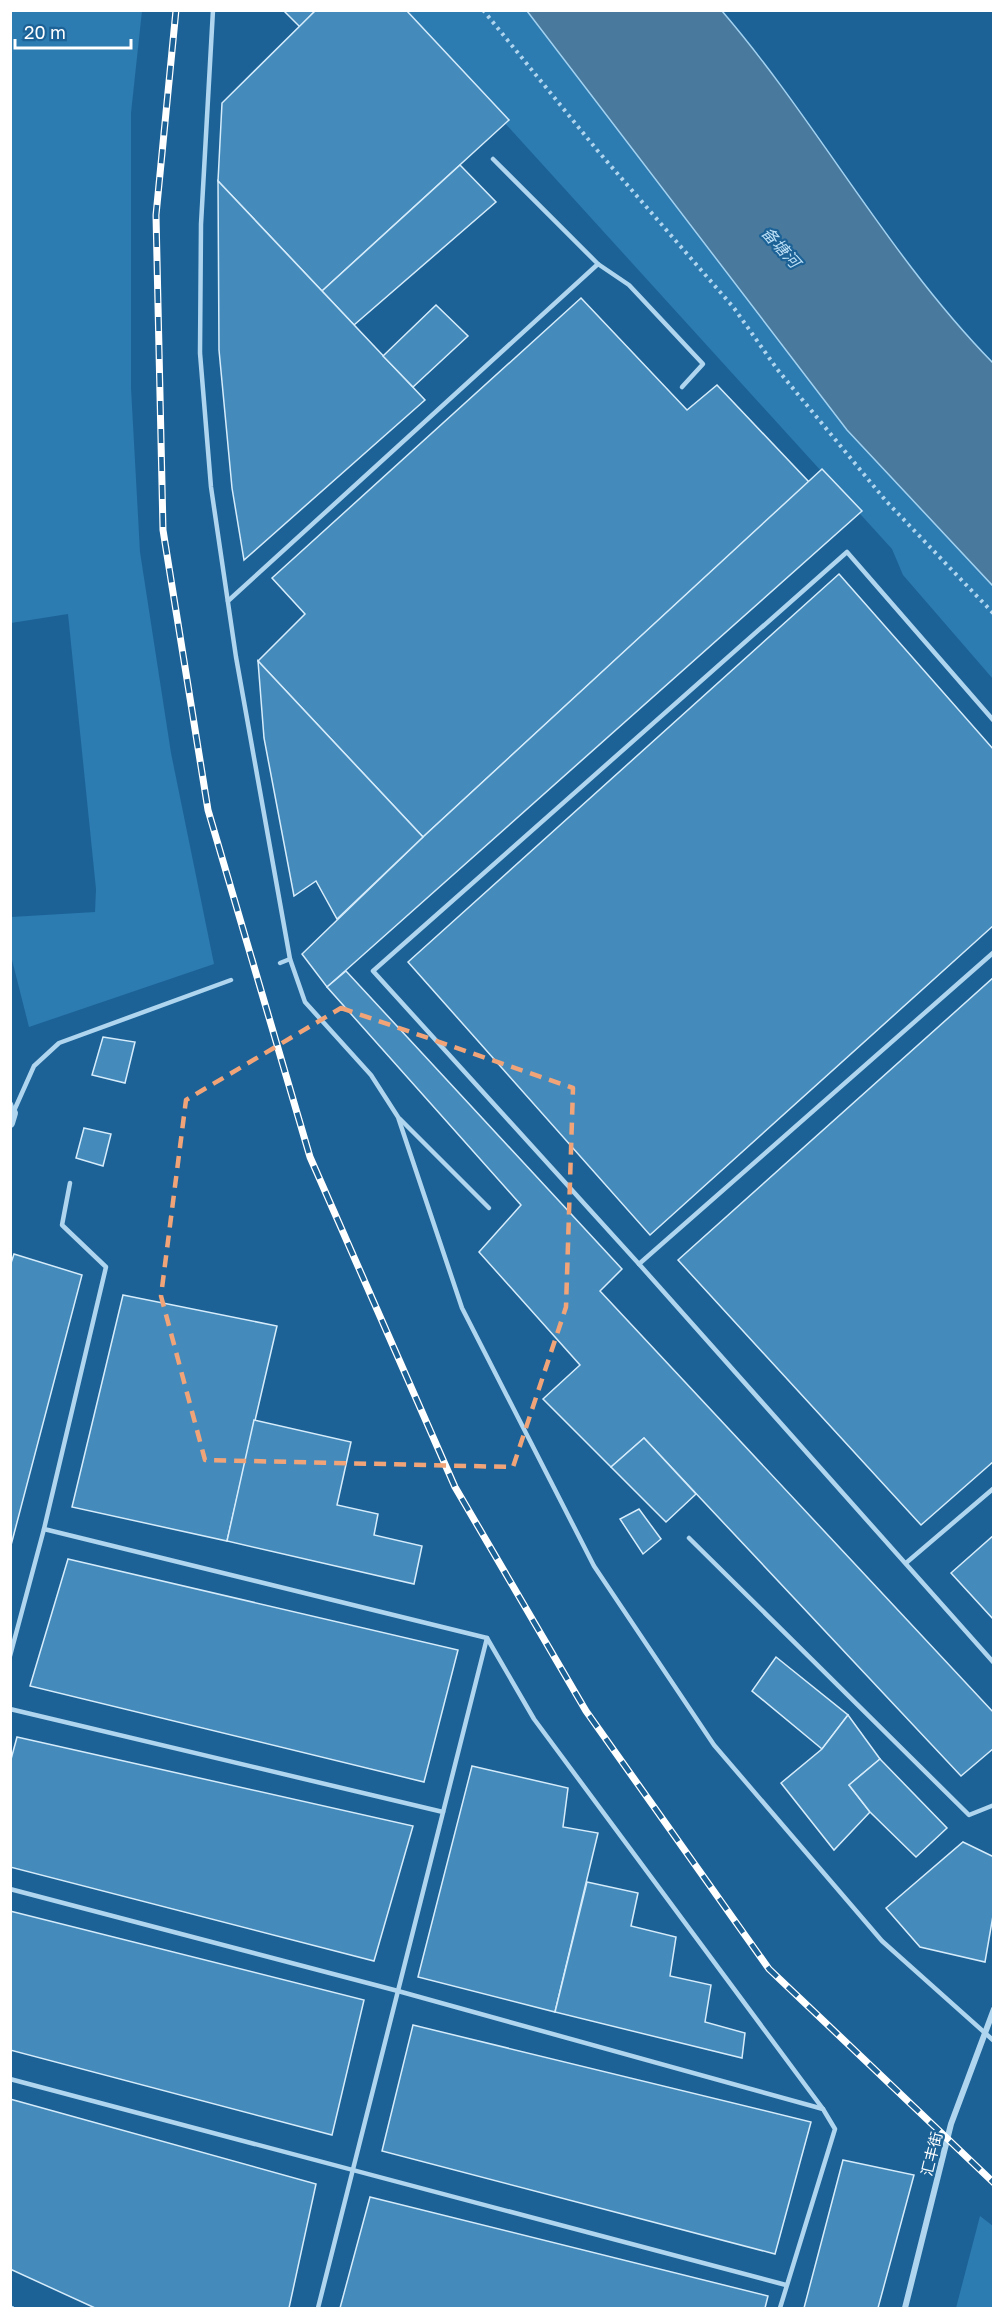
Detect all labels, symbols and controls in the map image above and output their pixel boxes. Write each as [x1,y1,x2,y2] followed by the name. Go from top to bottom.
[15,12,130,50] scale bar
[24,21,66,43] text: 20 m
[758,222,806,274] water label: 备塘河
[917,2130,945,2178] street label: 汇丰街

